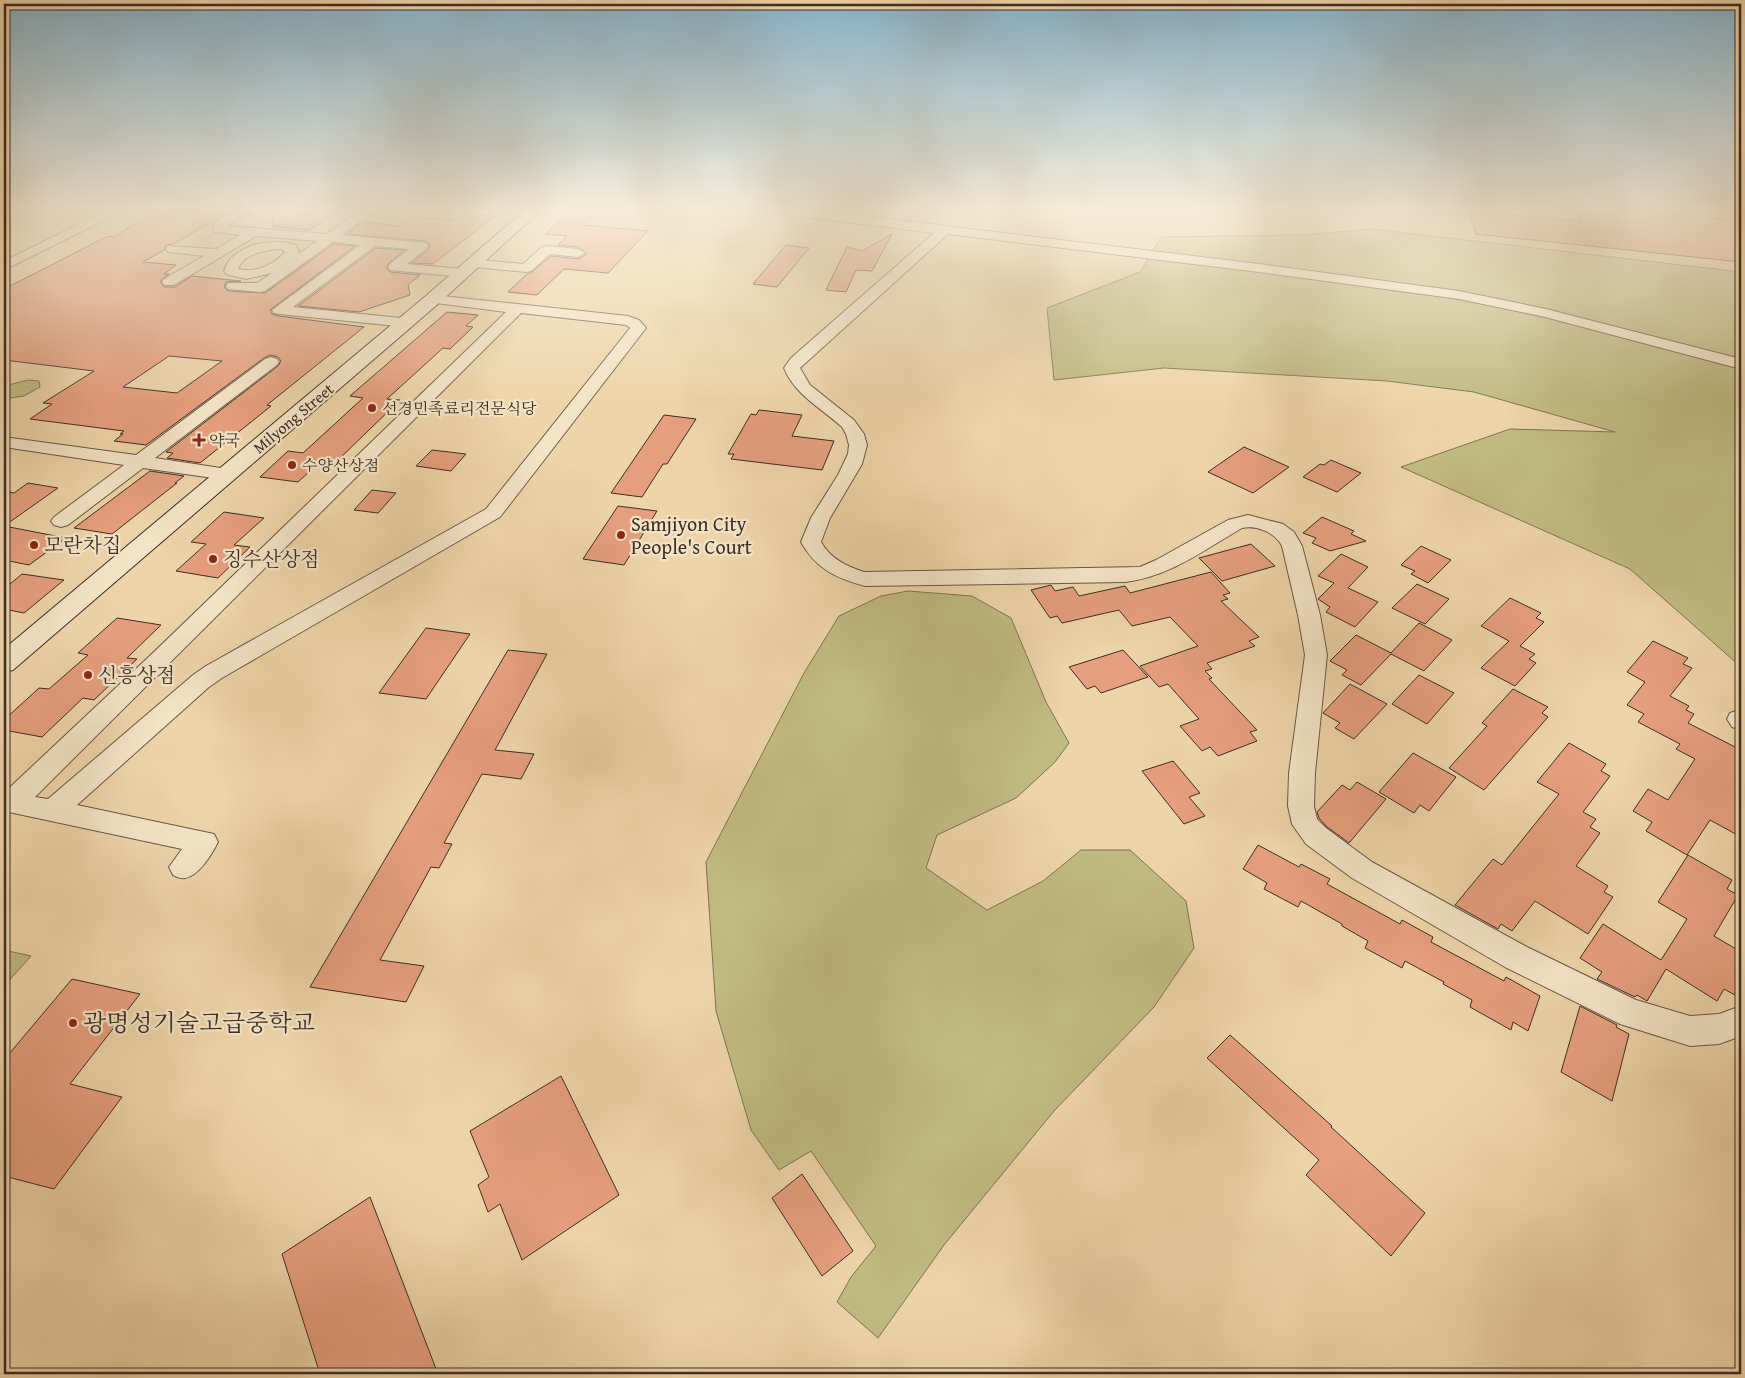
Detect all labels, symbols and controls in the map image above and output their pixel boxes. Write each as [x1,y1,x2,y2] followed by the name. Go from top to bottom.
[247,377,339,459] street label: Milyong Street
[382,396,537,420] place label: 선경민족료리전문식당
[366,402,378,414] marker: 선경민족료리전문식당
[209,428,240,452] place label: 약국
[193,434,205,446] marker: 약국
[302,453,379,477] place label: 수양산상점
[286,459,298,471] marker: 수양산상점
[631,509,752,561] place label: Samjiyon City People's Court
[615,529,627,541] marker: Samjiyon City People's Court
[44,530,121,559] place label: 모란차집
[28,539,40,551] marker: 모란차집
[223,544,320,573] place label: 징수산상점
[207,553,219,565] marker: 징수산상점
[98,660,175,689] place label: 신흥상점
[82,669,94,681] marker: 신흥상점
[83,1005,315,1040] place label: 광명성기술고급중학교
[67,1017,79,1029] marker: 광명성기술고급중학교

